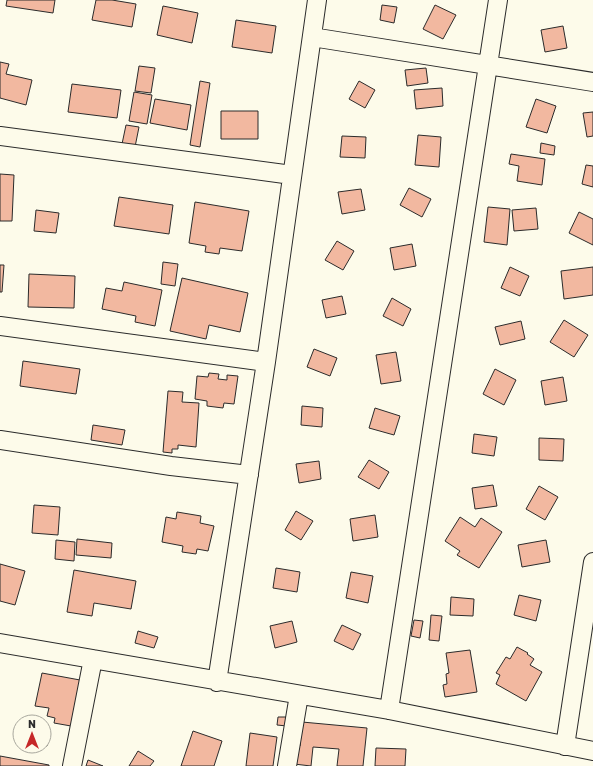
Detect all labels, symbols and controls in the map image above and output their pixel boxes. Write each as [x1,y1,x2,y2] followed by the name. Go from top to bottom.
[12,714,52,754] north arrow
[28,718,36,731] text: N

